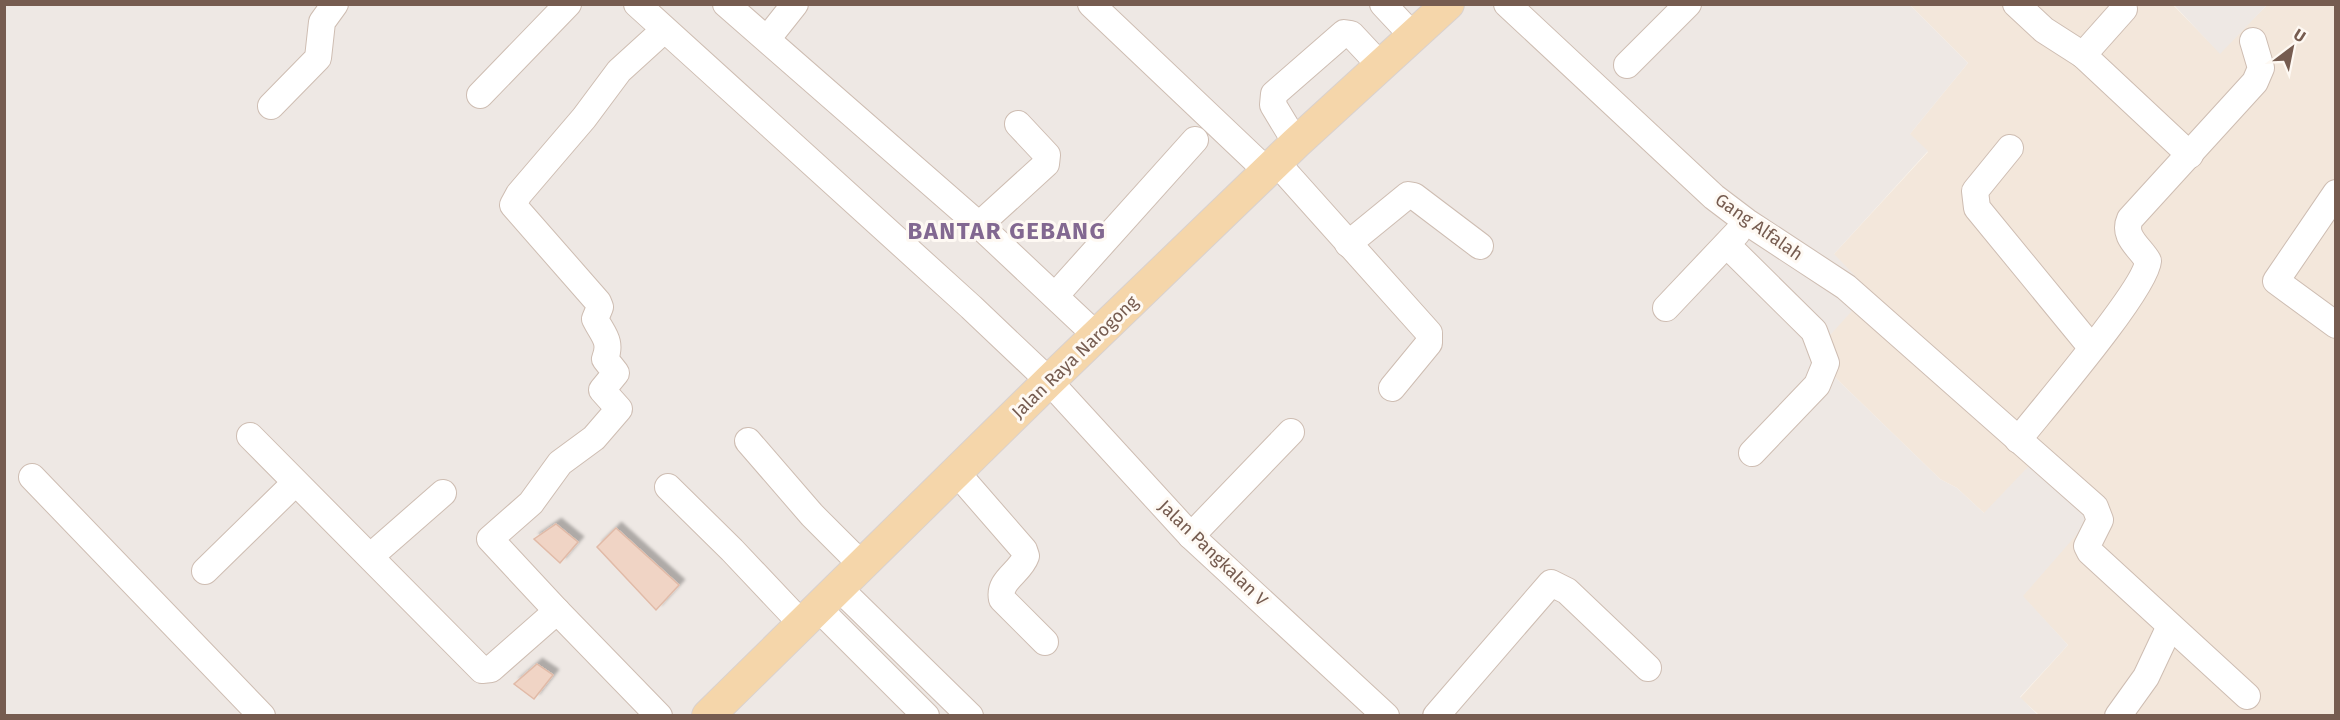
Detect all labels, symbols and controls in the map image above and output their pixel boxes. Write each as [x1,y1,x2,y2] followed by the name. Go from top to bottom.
[2262,18,2322,78] north arrow
[2290,25,2309,47] text: U
[1711,189,1807,265] street label: Gang Alfalah
[907,217,1107,245] district label: BANTAR GEBANG
[1007,291,1143,423] street label: Jalan Raya Narogong
[1154,495,1272,611] street label: Jalan Pangkalan V

